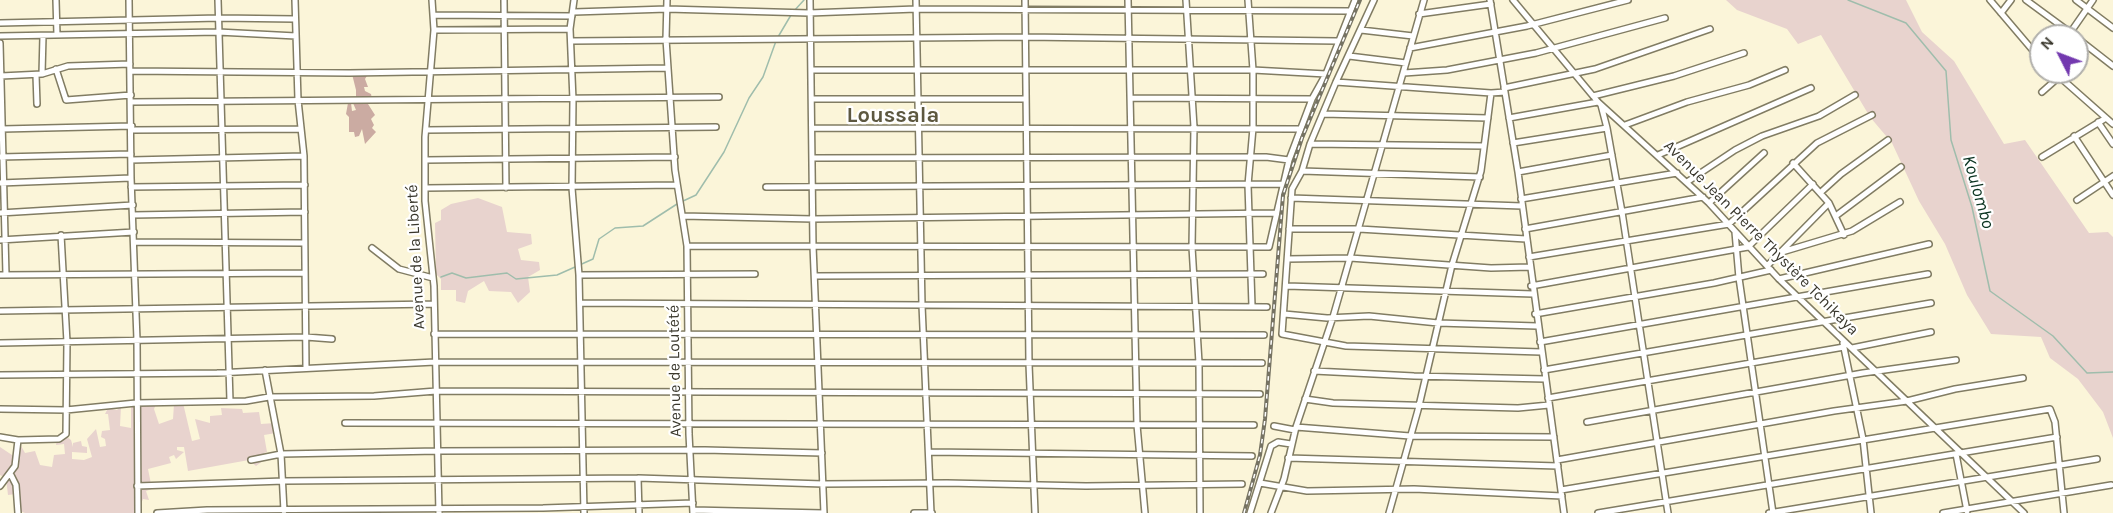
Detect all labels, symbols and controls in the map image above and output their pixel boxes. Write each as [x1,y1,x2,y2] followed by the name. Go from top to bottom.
[2029,24,2089,84] north arrow
[2036,32,2058,54] text: N
[847,103,939,129] district label: Loussala
[1659,136,1863,340] street label: Avenue Jean Pierre Thystère Tchikaya
[1957,153,1999,231] water label: Koulombo
[403,184,429,330] street label: Avenue de la Liberté
[664,305,686,437] street label: Avenue de Loutété

